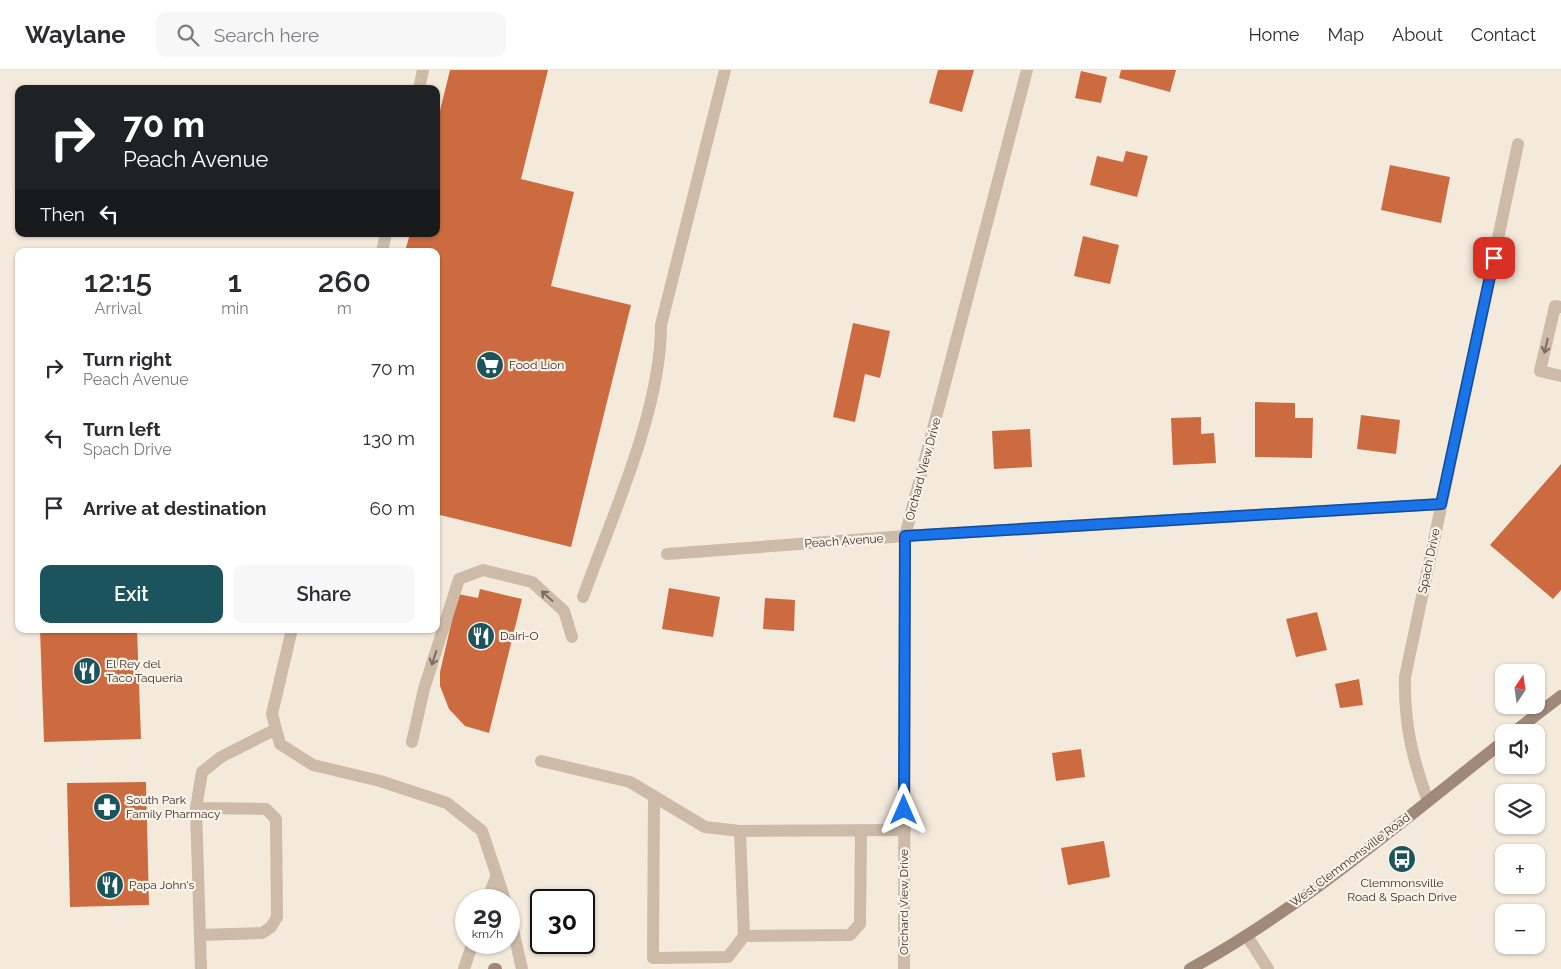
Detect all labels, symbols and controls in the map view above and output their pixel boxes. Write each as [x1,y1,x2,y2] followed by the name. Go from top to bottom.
[156,12,506,57] search box
[25,20,126,49] text: Waylane
[174,21,202,49] icon: search
[214,24,319,46] text: Search here
[1248,24,1299,45] text: Home
[1327,24,1364,45] text: Map
[1392,24,1443,45] text: About
[1471,24,1536,45] text: Contact
[123,104,205,145] text: 70 m
[40,105,105,170] icon: right
[123,146,268,172] text: Peach Avenue
[95,200,123,228] icon: left
[40,203,85,225] text: Then
[1473,237,1515,279] pin
[1480,244,1508,272] icon: arrive
[84,264,152,299] text: 12:15
[228,264,242,299] text: 1
[318,264,371,299] text: 260
[95,299,142,318] text: Arrival
[221,299,249,318] text: min
[337,299,352,318] text: m
[1541,337,1550,353] one-way arrow
[83,348,172,370] text: Turn right
[475,350,505,380] supermarket icon: Food Lion
[40,354,68,382] icon: right
[371,357,415,379] text: 70 m
[509,358,564,372] place label: Food Lion
[83,370,189,389] text: Peach Avenue
[903,416,943,522] street label: Orchard View Drive
[83,418,160,440] text: Turn left
[40,424,68,452] icon: left
[363,427,415,449] text: 130 m
[83,440,172,459] text: Spach Drive
[40,494,68,522] icon: arrive
[83,497,267,519] text: Arrive at destination
[370,497,415,519] text: 60 m
[1415,527,1443,595] street label: Spach Drive
[804,531,884,551] street label: Peach Avenue
[40,565,223,623] button: Exit
[233,565,415,623] button: Share
[541,591,554,602] one-way arrow
[466,621,496,651] restaurant icon: Dairi-O
[500,629,539,643] place label: Dairi-O
[428,649,438,665] one-way arrow
[72,656,102,686] restaurant icon: El Rey del Taco Taqueria
[106,657,183,685] place label: El Rey del Taco Taqueria
[1495,664,1545,714] north arrow
[1495,664,1545,954] map controls
[1495,724,1545,774] button: sound
[877,783,929,835] position arrow
[1495,784,1545,834] button: layers
[92,792,122,822] pharmacy icon: South Park Family Pharmacy
[126,793,221,821] place label: South Park Family Pharmacy
[1287,810,1413,910] street label: West Clemmonsville Road
[1387,844,1417,874] bus stop icon: Clemmonsville Road & Spach Drive
[1495,844,1545,894] button: +
[897,849,911,955] street label: Orchard View Drive
[95,870,125,900] restaurant icon: Papa John's
[1347,876,1457,904] place label: Clemmonsville Road & Spach Drive
[129,878,195,892] place label: Papa John's
[530,889,595,954] speed limit sign: 30
[473,900,502,930] text: 29
[1495,904,1545,954] button: −
[472,927,503,941] text: km/h

